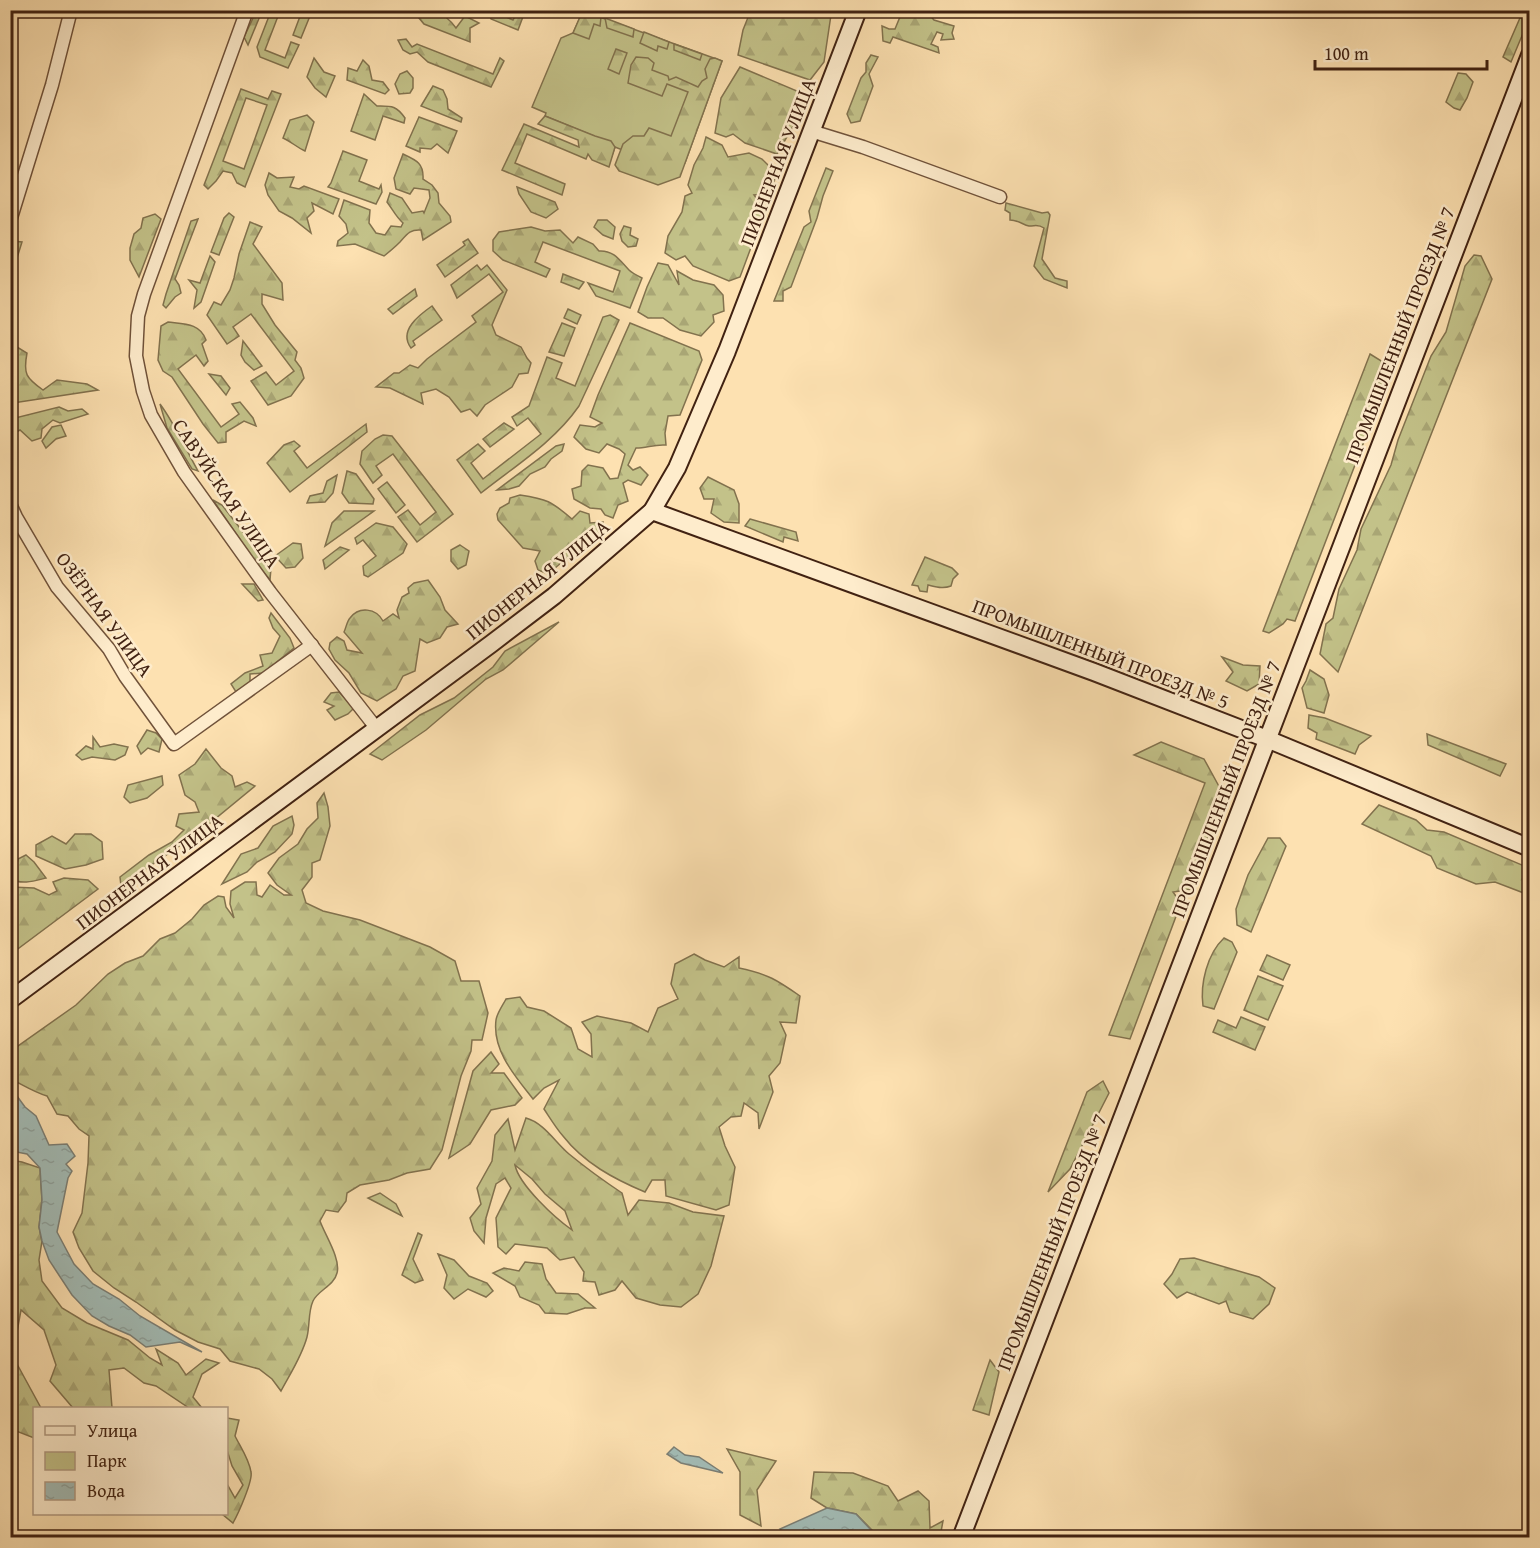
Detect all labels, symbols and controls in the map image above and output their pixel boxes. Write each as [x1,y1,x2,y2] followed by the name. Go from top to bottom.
[1315,33,1488,71] scale bar
[1324,40,1369,67] text: 100 m
[732,74,822,250] street label: ПИОНЕРНАЯ УЛИЦА
[1337,202,1461,468] street label: ПРОМЫШЛЕННЫЙ ПРОЕЗД № 7
[166,412,288,574] street label: САВУЙСКАЯ УЛИЦА
[459,512,615,646] street label: ПИОНЕРНАЯ УЛИЦА
[50,545,160,683] street label: ОЗЁРНАЯ УЛИЦА
[968,591,1234,715] street label: ПРОМЫШЛЕННЫЙ ПРОЕЗД № 5
[1163,656,1287,922] street label: ПРОМЫШЛЕННЫЙ ПРОЕЗД № 7
[69,806,229,936] street label: ПИОНЕРНАЯ УЛИЦА
[989,1109,1113,1375] street label: ПРОМЫШЛЕННЫЙ ПРОЕЗД № 7
[33,1407,228,1515] legend
[87,1417,138,1444] text: Улица
[87,1447,127,1474] text: Парк
[87,1477,125,1504] text: Вода

